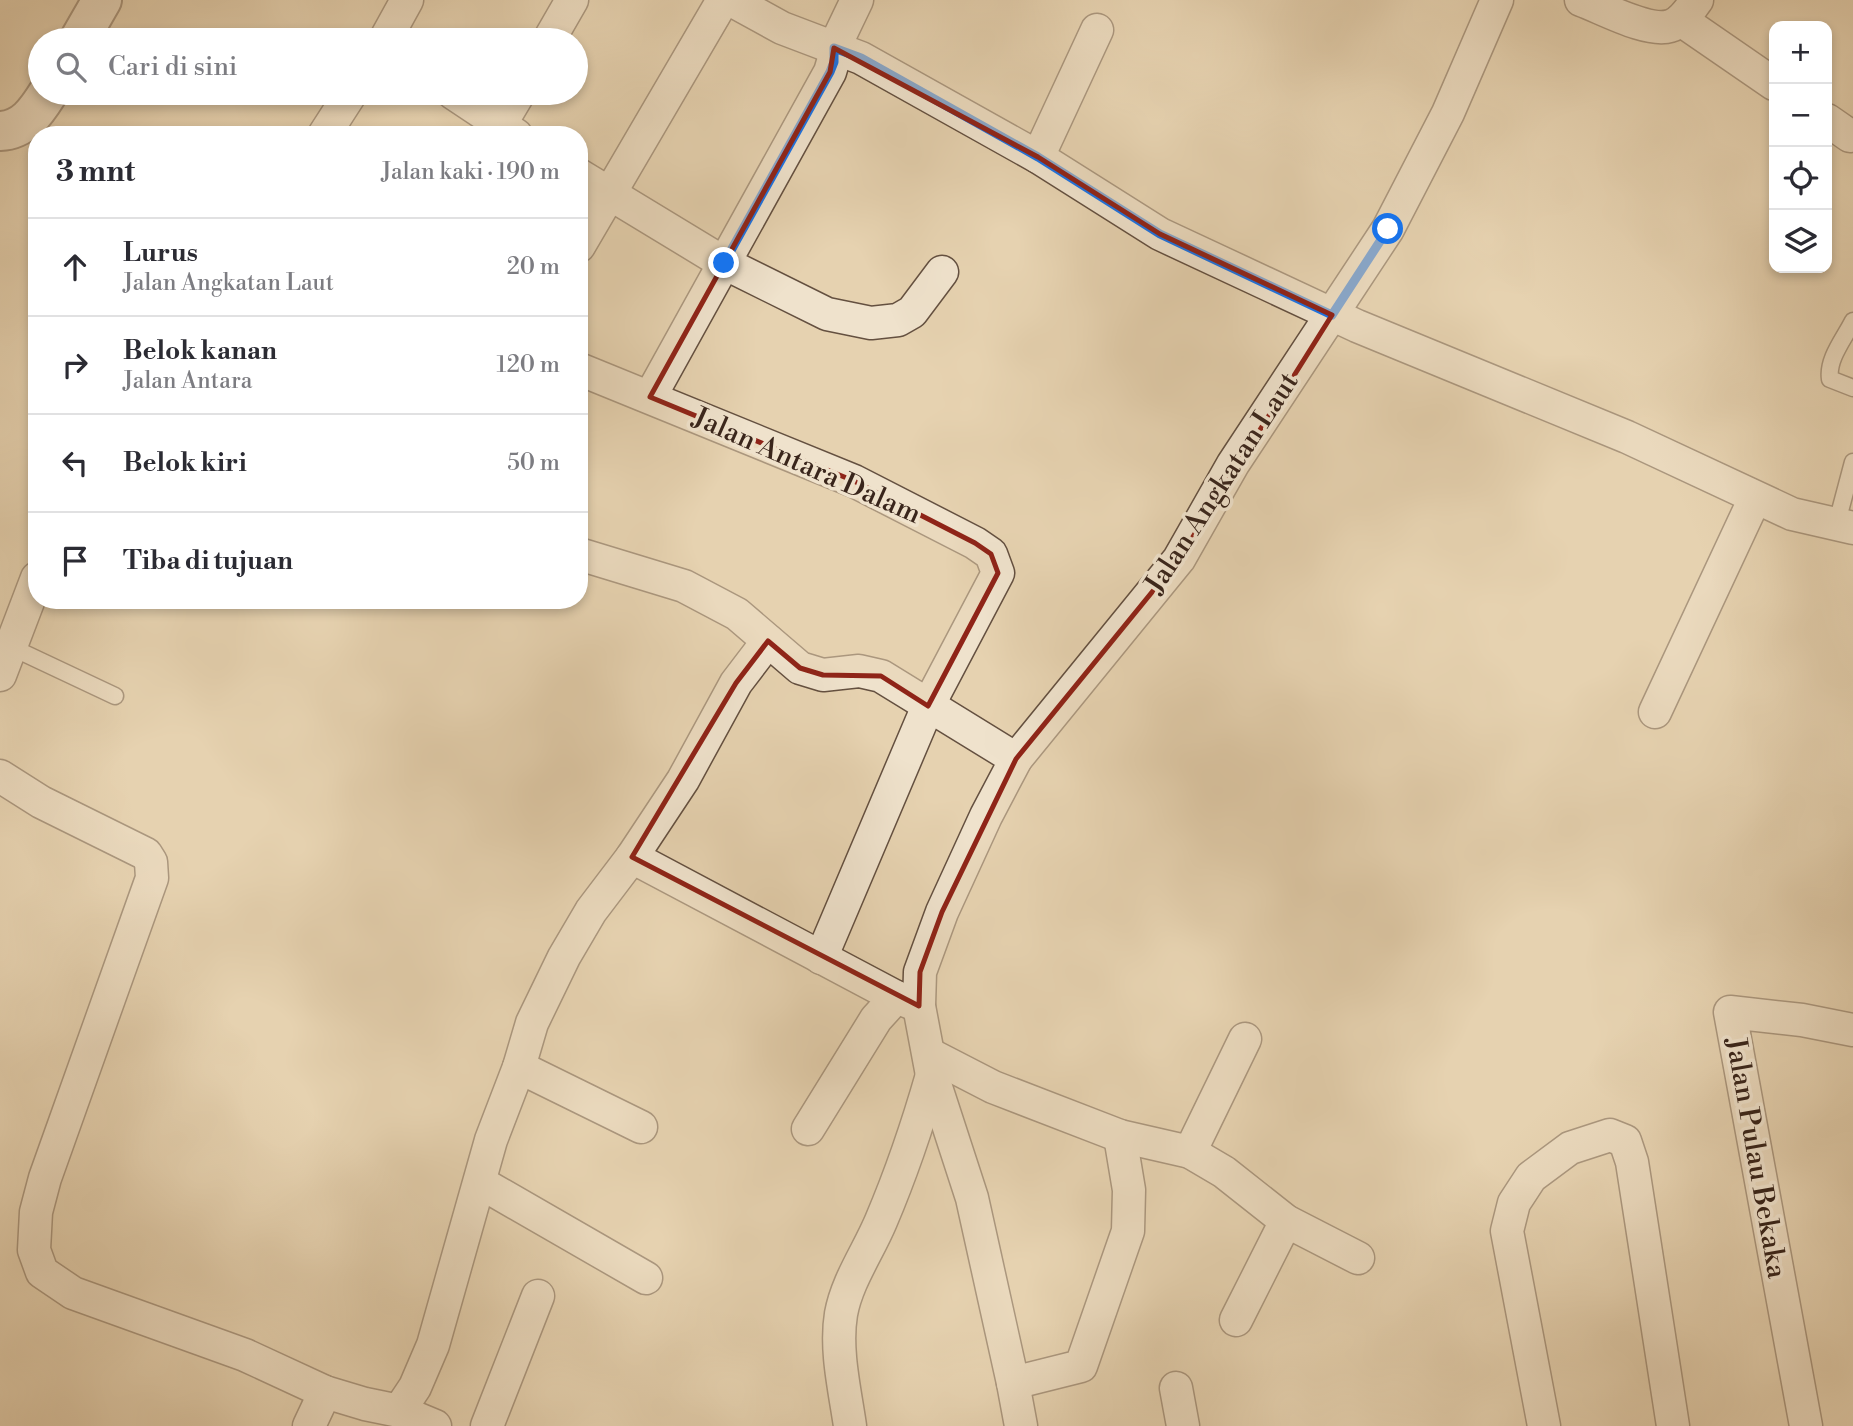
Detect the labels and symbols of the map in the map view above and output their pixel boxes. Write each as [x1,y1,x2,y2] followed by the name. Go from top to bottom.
[1372,213,1403,244] route start
[708,247,739,278] route end
[1137,366,1307,601] street label: Jalan Angkatan Laut
[687,400,927,532] street label: Jalan Antara Dalam
[1717,1034,1795,1282] street label: Jalan Pulau Bekaka

